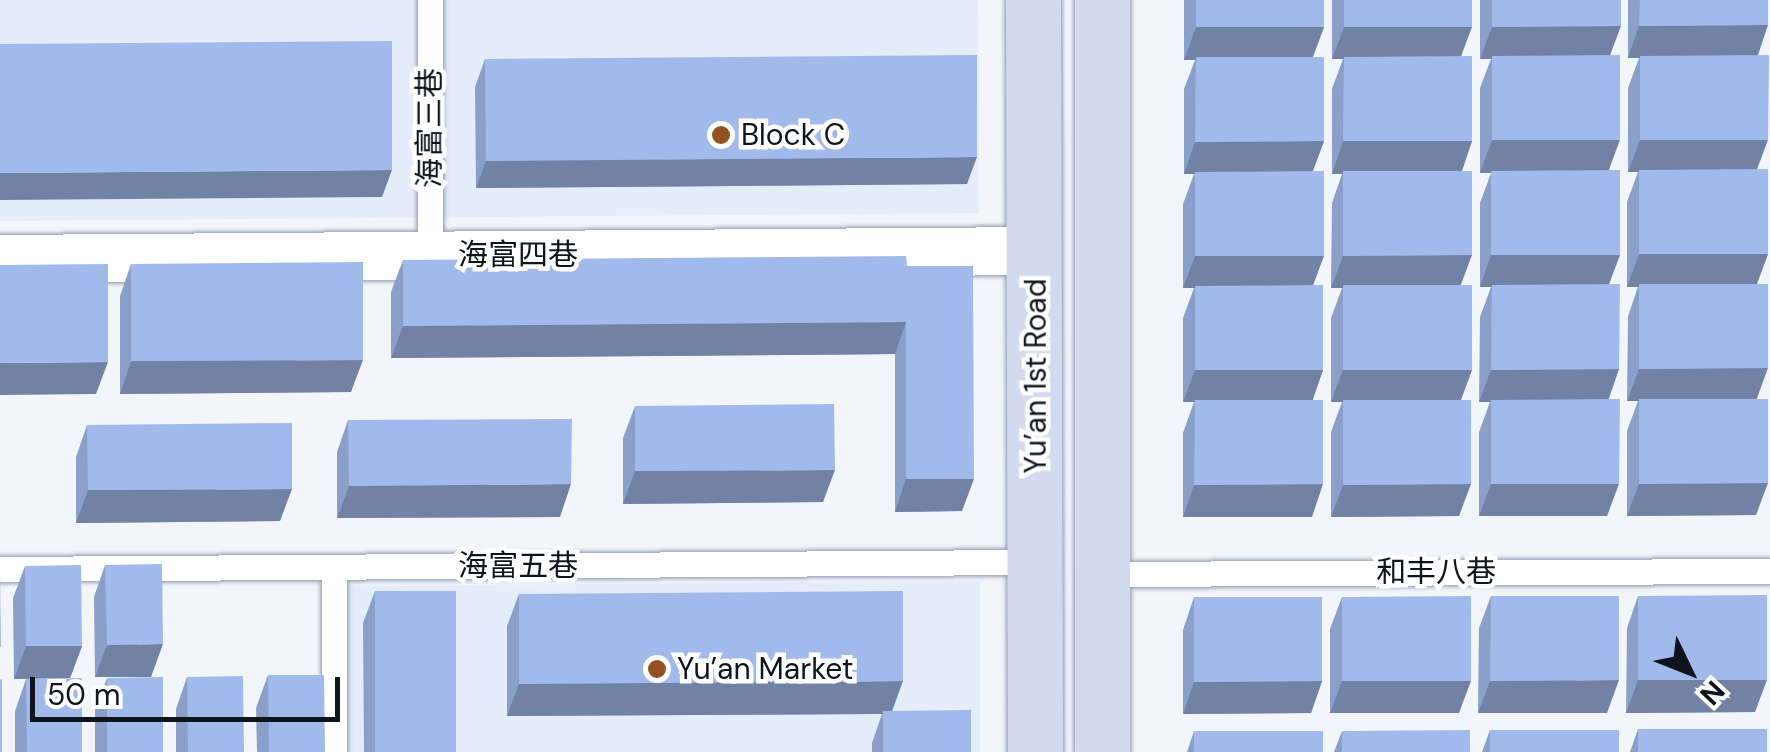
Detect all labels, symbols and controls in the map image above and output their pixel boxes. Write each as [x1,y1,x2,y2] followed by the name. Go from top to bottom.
[412,68,448,188] street label: 海富三巷
[741,117,845,153] place label: Block C
[710,124,732,146] marker: Block C
[458,237,578,273] street label: 海富四巷
[1018,279,1054,473] street label: Yu’an 1st Road
[458,548,578,584] street label: 海富五巷
[1376,554,1496,590] street label: 和丰八巷
[1640,622,1740,722] north arrow
[677,651,854,687] place label: Yu’an Market
[35,657,345,719] scale bar
[646,658,668,680] marker: Yu’an Market
[1692,673,1733,713] text: N
[47,675,121,714] text: 50 m

